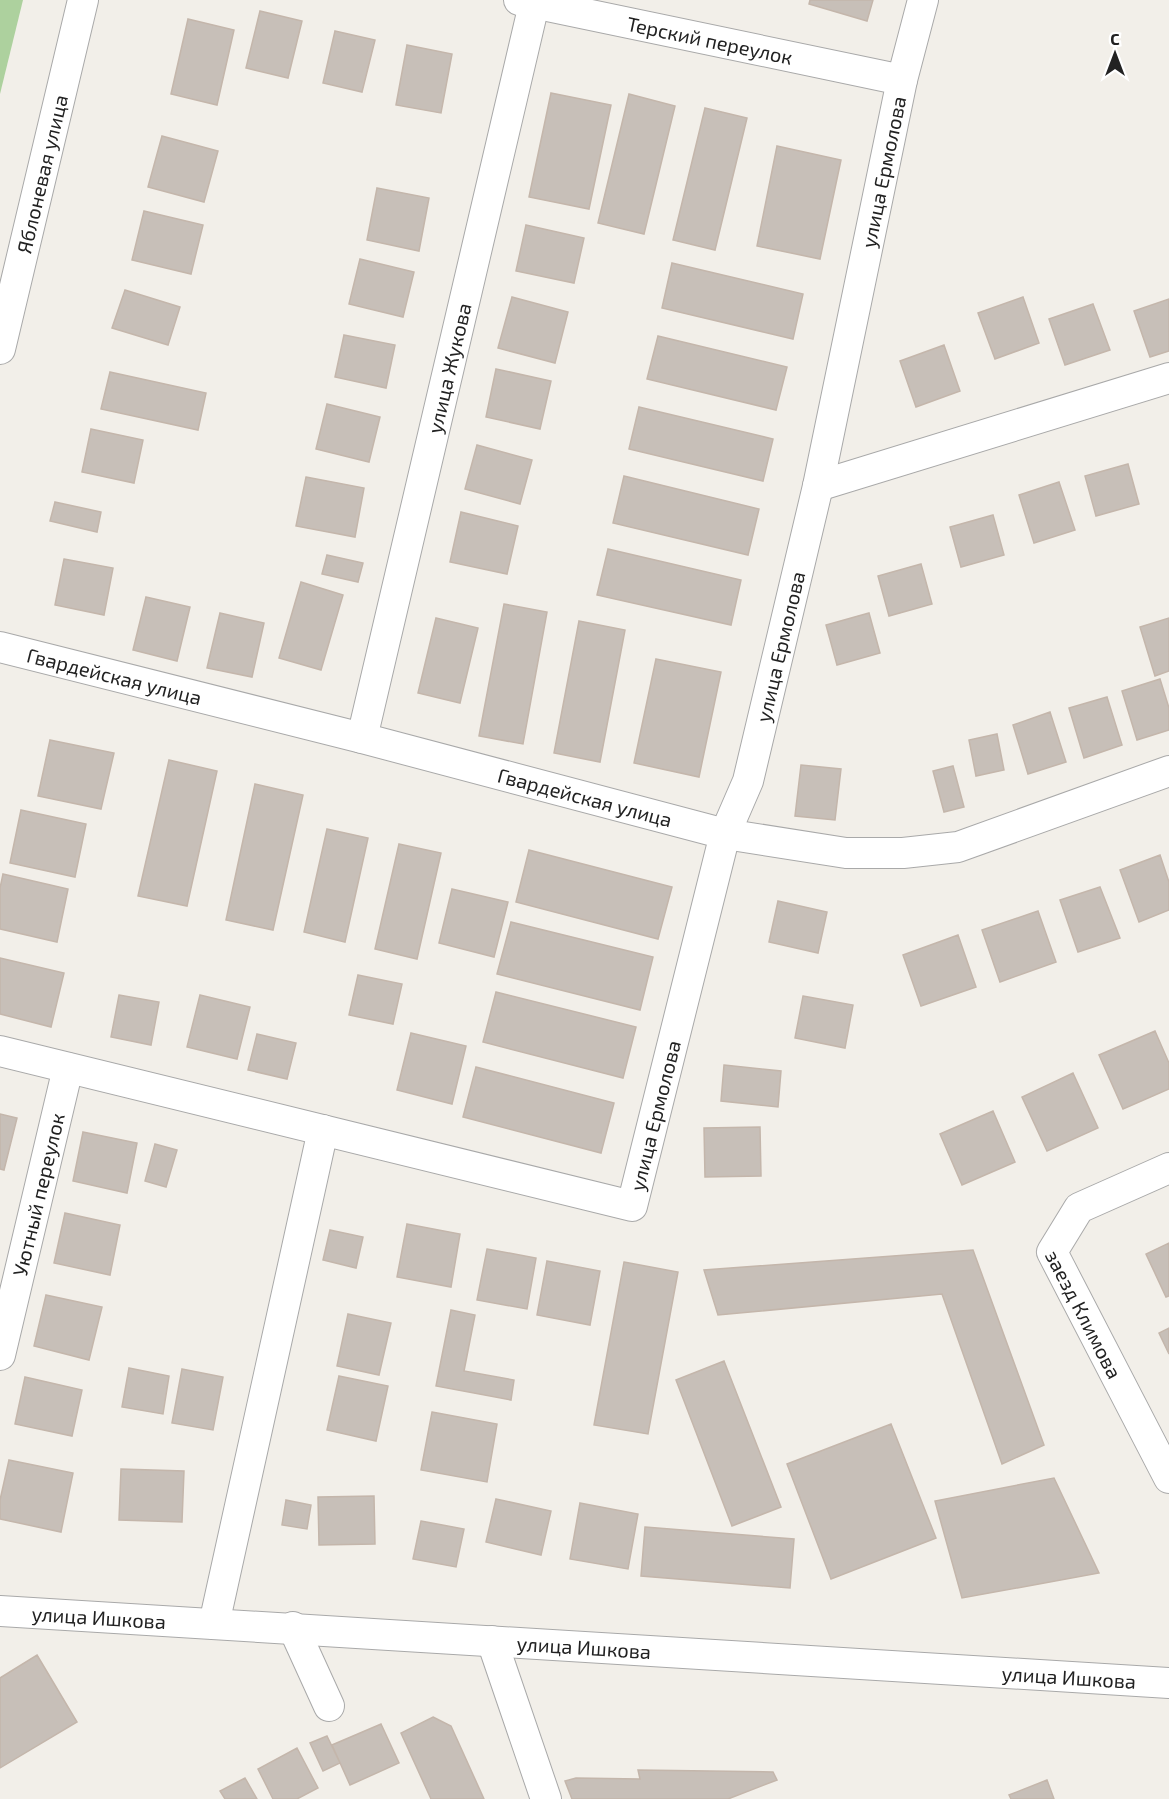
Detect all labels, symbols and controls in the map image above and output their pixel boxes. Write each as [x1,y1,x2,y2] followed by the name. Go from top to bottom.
[625,11,795,69] street label: Терский переулок
[1085,24,1145,84] north arrow
[1110,29,1120,48] text: С
[11,92,72,256] street label: Яблоневая улица
[856,94,910,250] street label: улица Ермолова
[422,300,476,436] street label: улица Жукова
[750,569,809,725] street label: улица Ермолова
[25,642,204,709] street label: Гвардейская улица
[495,762,675,832] street label: Гвардейская улица
[624,1038,685,1193] street label: улица Ермолова
[7,1110,69,1278] street label: Уютный переулок
[1041,1246,1127,1382] street label: заезд Климова
[31,1601,167,1633] street label: улица Ишкова
[516,1631,652,1663] street label: улица Ишкова
[1001,1661,1137,1693] street label: улица Ишкова

